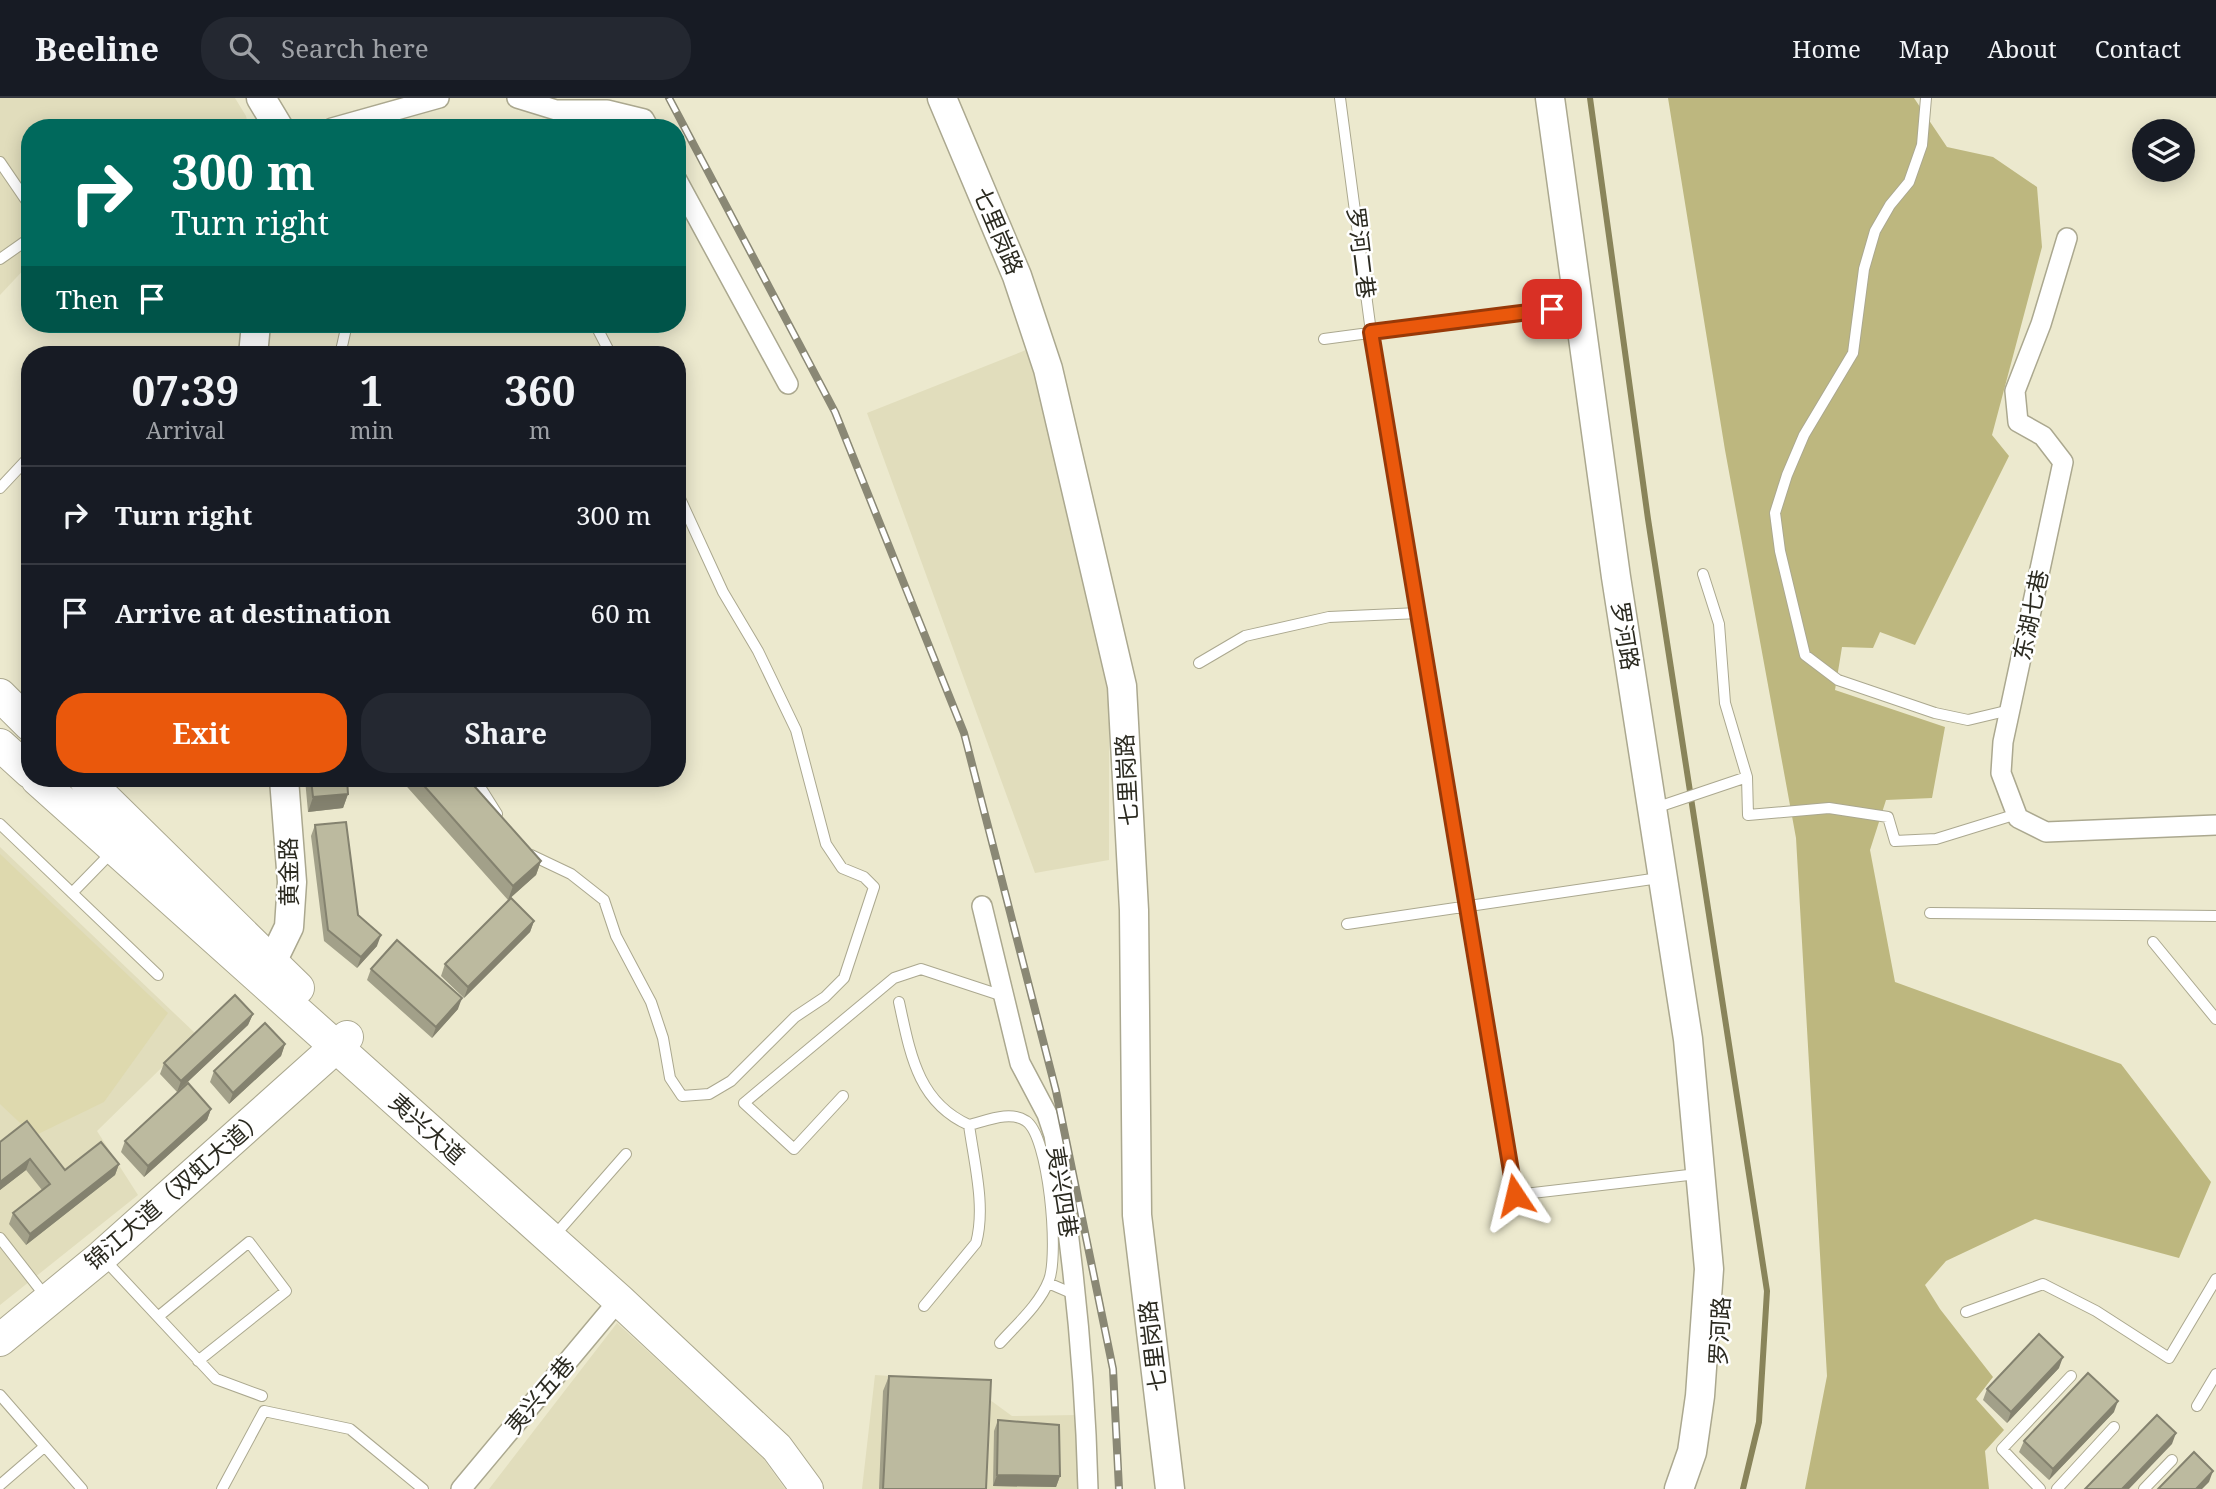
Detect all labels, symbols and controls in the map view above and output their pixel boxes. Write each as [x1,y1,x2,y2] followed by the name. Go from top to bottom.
[201,17,691,80] search box
[35,26,159,71] text: Beeline
[225,29,263,67] icon: search
[281,30,429,66] text: Search here
[1792,32,1861,65] text: Home
[1899,32,1950,65] text: Map
[1988,32,2057,65] text: About
[2095,32,2181,65] text: Contact
[2132,119,2195,182] map controls
[2132,119,2195,182] button: layers
[171,138,315,204] text: 300 m
[56,147,147,238] icon: right
[966,182,1032,279] street label: 七里岗路
[171,201,329,244] text: Turn right
[1341,205,1383,300] street label: 罗河二巷
[1522,279,1582,339] pin
[133,280,171,318] icon: arrive
[56,281,119,317] text: Then
[1533,290,1571,328] icon: arrive
[132,361,239,418] text: 07:39
[360,361,384,418] text: 1
[504,361,575,418] text: 360
[146,414,225,446] text: Arrival
[350,414,394,446] text: min
[529,414,551,446] text: m
[56,496,94,534] icon: right
[115,497,252,533] text: Turn right
[576,497,651,533] text: 300 m
[2005,566,2055,663] street label: 东湖七巷
[56,594,94,632] icon: arrive
[115,595,391,631] text: Arrive at destination
[591,595,651,631] text: 60 m
[1605,599,1647,672] street label: 罗河路
[56,693,347,773] button: Exit
[361,693,651,773] button: Share
[1108,733,1144,827] street label: 七里岗路
[271,837,305,907] street label: 黄金路
[383,1086,473,1171] street label: 夷兴大道
[77,1102,272,1277] street label: 锦江大道（双虹大道）
[1040,1144,1086,1240] street label: 夷兴四巷
[1478,1158,1552,1232] position arrow
[1701,1296,1737,1366] street label: 罗河路
[1131,1299,1173,1394] street label: 七里岗路
[497,1349,581,1440] street label: 夷兴五巷

